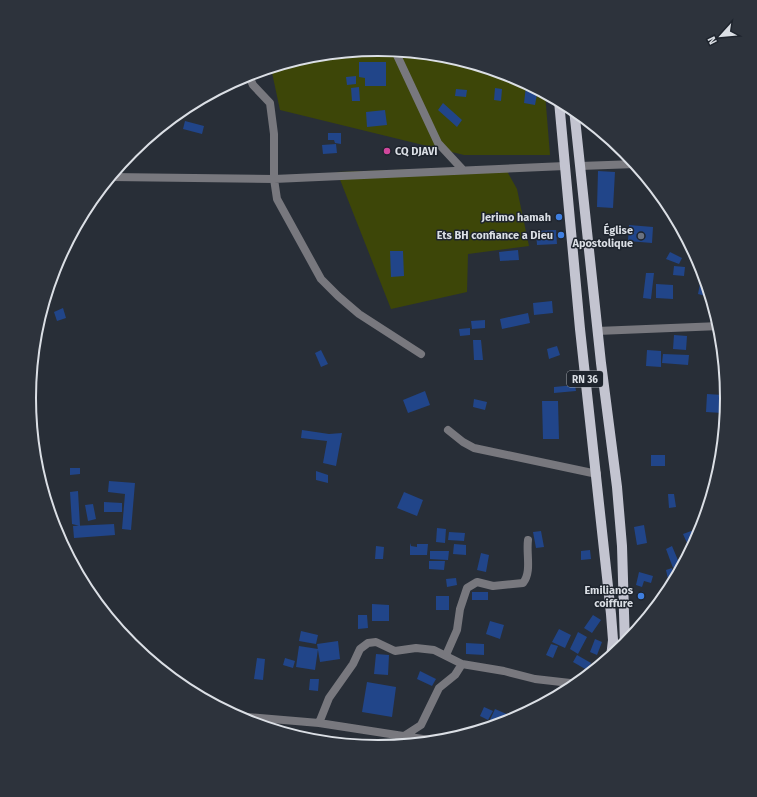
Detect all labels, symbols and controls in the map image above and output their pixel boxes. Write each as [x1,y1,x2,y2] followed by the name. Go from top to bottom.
[701,16,741,56] north arrow
[705,34,720,47] text: N
[395,145,438,158] place label: CQ DJAVI
[382,146,392,156] marker: CQ DJAVI
[481,211,551,224] place label: Jerimo hamah
[554,212,564,222] marker: Jerimo hamah
[571,223,633,250] place label: Église Apostolique
[437,229,553,242] place label: Ets BH confiance a Dieu
[556,230,566,240] marker: Ets BH confiance a Dieu
[636,231,646,241] marker: Église Apostolique
[567,371,603,387] road number: RN 36
[584,584,634,610] place label: Emilianos coiffure
[636,591,646,601] marker: Emilianos coiffure

